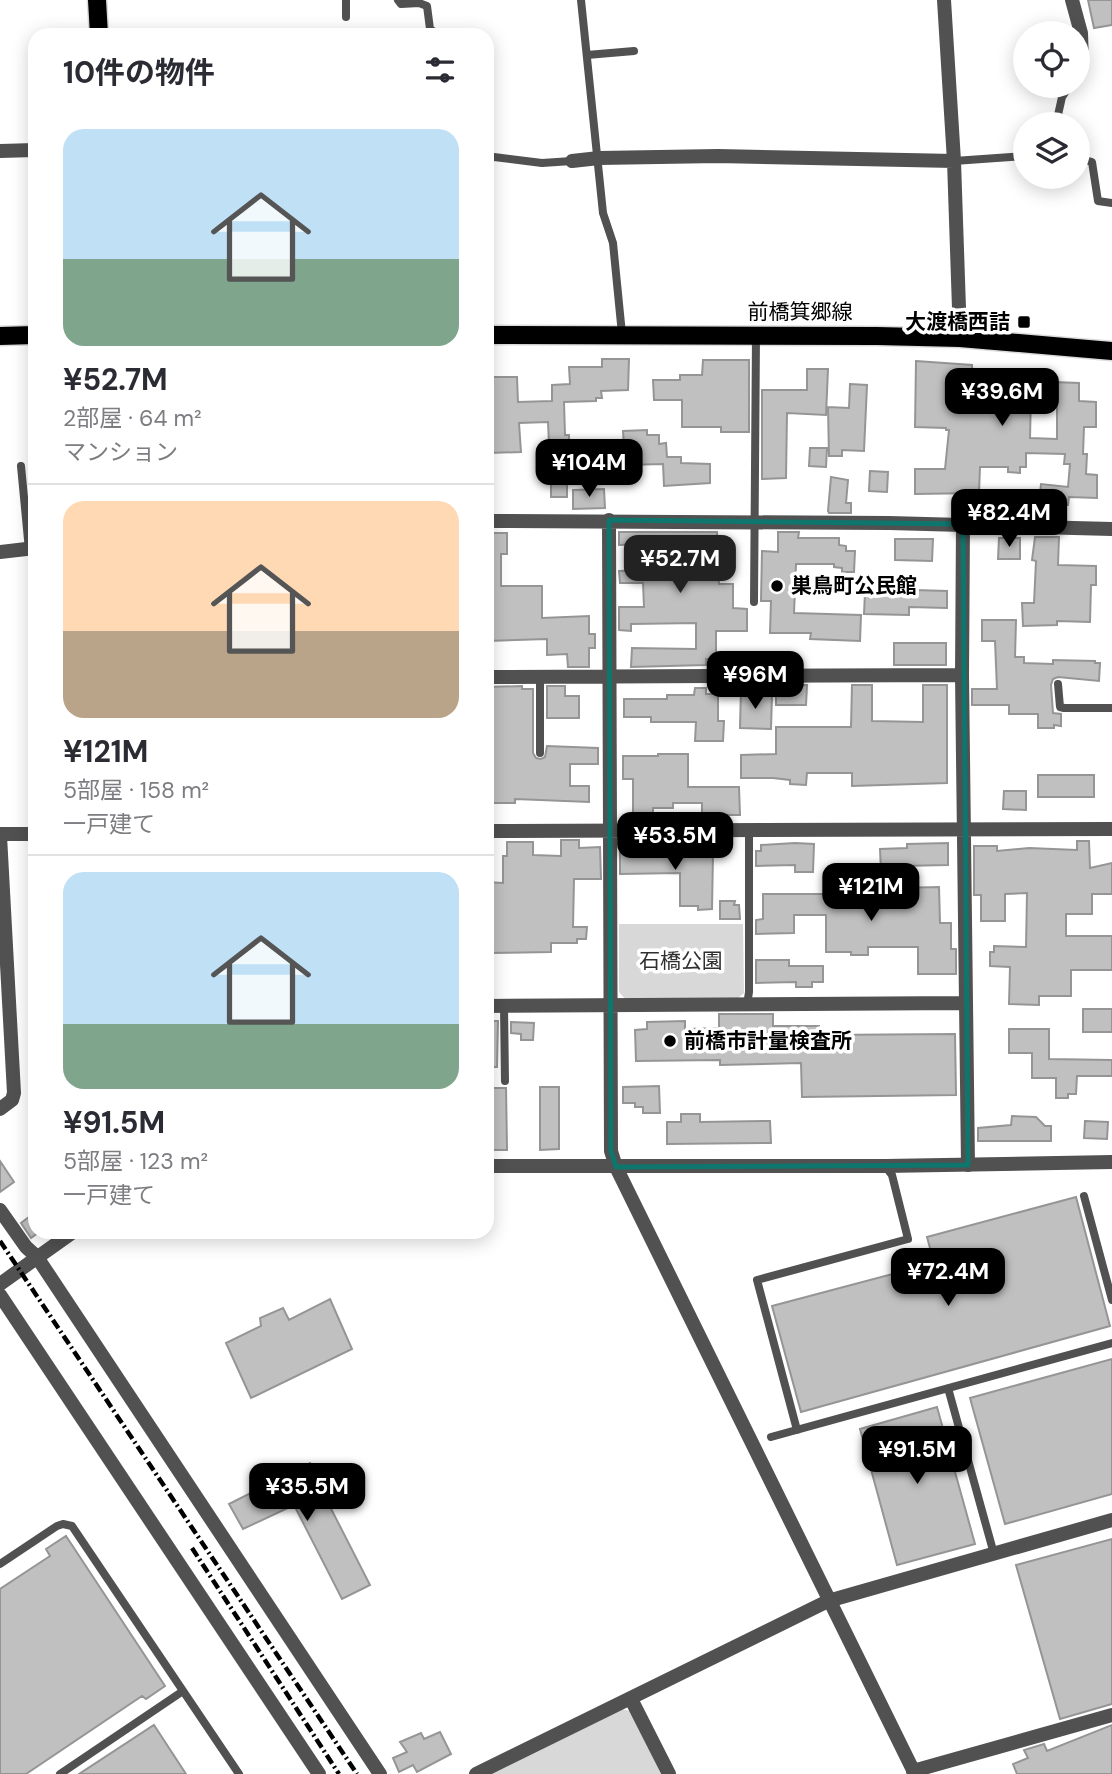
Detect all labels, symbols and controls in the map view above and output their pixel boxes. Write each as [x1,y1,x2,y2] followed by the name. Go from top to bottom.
[1013,21,1090,189] map controls
[1013,21,1090,98] button: locate
[421,51,459,89] icon: filters
[63,53,215,92] text: 10件の物件
[1013,112,1090,189] button: layers
[198,174,324,300] icon: home
[748,298,853,326] street label: 前橋箕郷線
[905,308,1010,336] place label: 大渡橋西詰
[1016,314,1032,330] marker: 大渡橋西詰
[63,360,168,399] text: ¥52.7M
[945,368,1059,428] pin: ¥39.6M
[961,376,1043,406] text: ¥39.6M
[63,403,202,433] text: 2部屋 · 64 m²
[63,437,178,467] text: マンション
[540,440,638,499] pin: ¥104M
[552,447,626,477] text: ¥104M
[952,490,1066,549] pin: ¥82.4M
[967,497,1051,527] text: ¥82.4M
[623,536,737,595] pin: ¥52.7M
[640,543,720,573] text: ¥52.7M
[198,546,324,672] icon: home
[791,572,917,600] place label: 巣鳥町公民館
[769,578,785,594] marker: 巣鳥町公民館
[714,652,796,711] pin: ¥96M
[723,659,787,689] text: ¥96M
[63,732,148,771] text: ¥121M
[63,775,209,805] text: 5部屋 · 158 m²
[63,809,155,839] text: 一戸建て
[618,812,732,872] pin: ¥53.5M
[633,820,717,850] text: ¥53.5M
[822,864,920,923] pin: ¥121M
[838,871,904,901] text: ¥121M
[198,917,324,1043] icon: home
[639,947,723,975] park label: 石橋公園
[684,1027,852,1055] place label: 前橋市計量検査所
[662,1033,678,1049] marker: 前橋市計量検査所
[63,1103,165,1142] text: ¥91.5M
[63,1146,208,1176] text: 5部屋 · 123 m²
[63,1180,155,1210] text: 一戸建て
[891,1248,1005,1308] pin: ¥72.4M
[907,1256,989,1286] text: ¥72.4M
[860,1426,974,1486] pin: ¥91.5M
[878,1434,956,1464] text: ¥91.5M
[250,1464,364,1523] pin: ¥35.5M
[265,1471,349,1501] text: ¥35.5M

